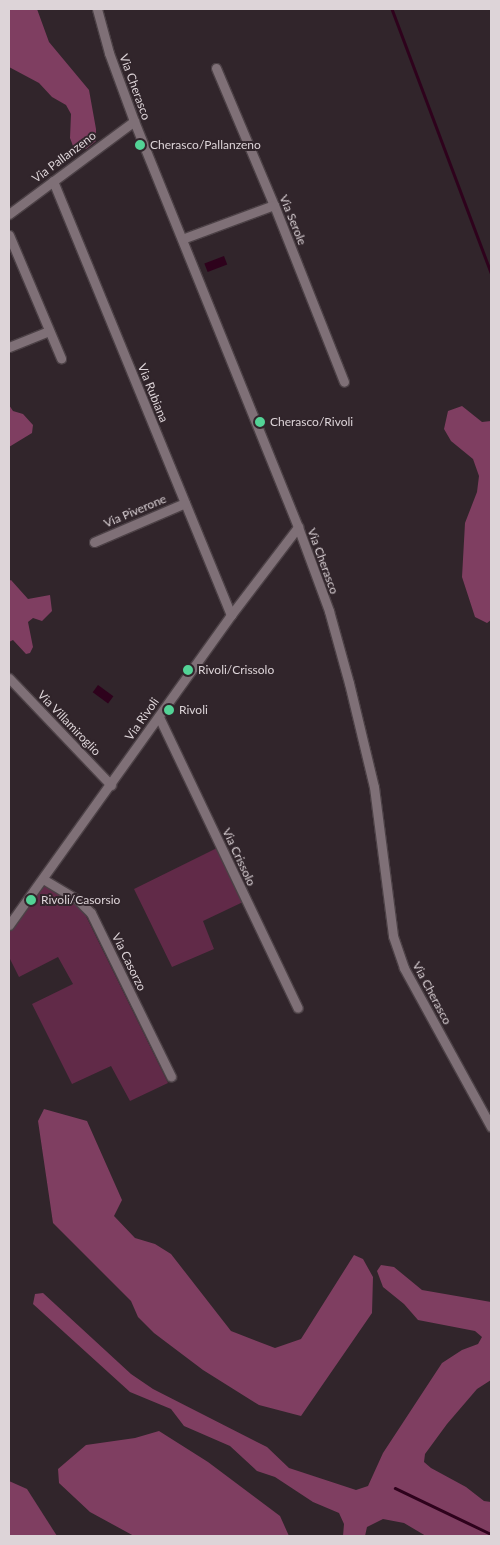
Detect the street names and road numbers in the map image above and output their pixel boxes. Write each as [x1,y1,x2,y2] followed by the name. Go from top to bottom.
[116,52,154,122] street label: Via Cherasco
[29,128,99,186] street label: Via Pallanzeno
[276,193,310,247] street label: Via Serole
[135,361,171,425] street label: Via Rubiana
[102,491,168,531] street label: Via Piverone
[304,526,342,596] street label: Via Cherasco
[34,687,104,759] street label: Via Villamiroglio
[122,695,162,743] street label: Via Rivoli
[219,826,259,888] street label: Via Crissolo
[109,931,149,993] street label: Via Casorzo
[409,959,455,1027] street label: Via Cherasco

